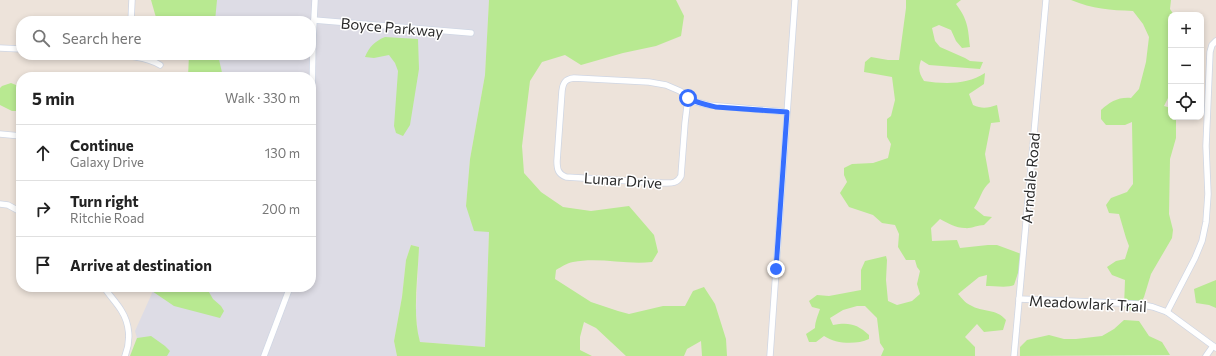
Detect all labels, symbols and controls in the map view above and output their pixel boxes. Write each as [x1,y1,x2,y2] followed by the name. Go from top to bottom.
[1168,12,1204,120] map controls
[1168,12,1204,48] button: +
[340,14,444,40] street label: Boyce Parkway
[16,16,316,60] search box
[30,27,52,49] icon: search
[62,29,141,47] text: Search here
[1168,48,1204,84] button: −
[1168,84,1204,120] button: locate
[32,88,75,109] text: 5 min
[679,89,697,107] route start
[225,90,300,106] text: Walk · 330 m
[1017,132,1043,224] street label: Arndale Road
[70,136,134,154] text: Continue
[32,142,54,164] icon: ahead
[265,145,300,161] text: 130 m
[70,154,144,170] text: Galaxy Drive
[583,168,663,192] street label: Lunar Drive
[70,192,139,210] text: Turn right
[32,198,54,220] icon: right
[262,201,300,217] text: 200 m
[70,210,144,226] text: Ritchie Road
[32,254,54,276] icon: arrive
[70,256,212,274] text: Arrive at destination
[767,260,785,278] route end
[1029,291,1147,315] street label: Meadowlark Trail

